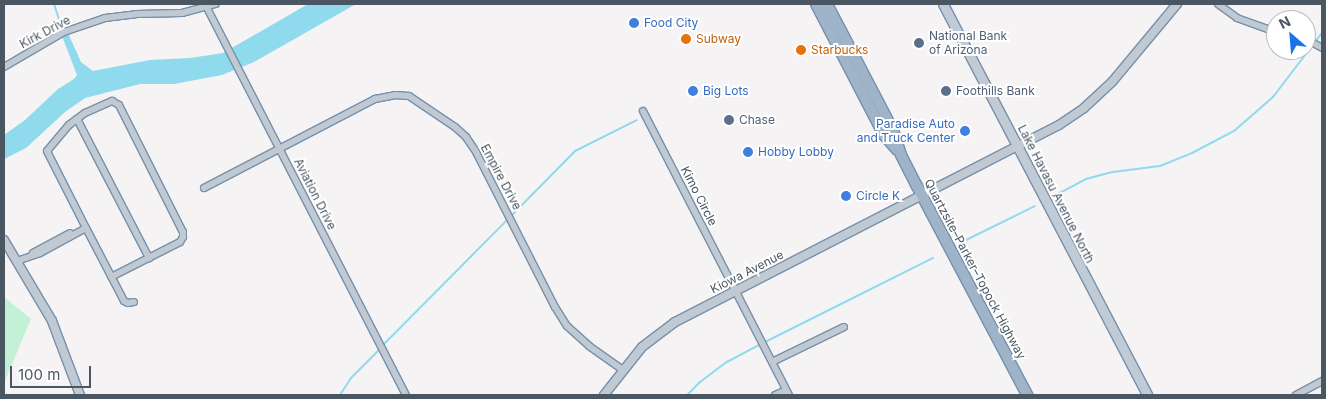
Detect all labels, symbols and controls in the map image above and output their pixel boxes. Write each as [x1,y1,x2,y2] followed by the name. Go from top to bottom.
[1266,10,1316,60] north arrow
[1276,12,1293,32] text: N
[17,13,73,51] street label: Kirk Drive
[644,16,698,30] place label: Food City
[628,17,640,29] marker: Food City
[929,29,1007,57] place label: National Bank of Arizona
[696,32,741,46] place label: Subway
[680,33,692,45] marker: Subway
[913,37,925,49] marker: National Bank of Arizona
[811,43,868,57] place label: Starbucks
[795,44,807,56] marker: Starbucks
[703,84,749,98] place label: Big Lots
[956,84,1035,98] place label: Foothills Bank
[687,85,699,97] marker: Big Lots
[940,85,952,97] marker: Foothills Bank
[739,113,775,127] place label: Chase
[723,114,735,126] marker: Chase
[857,117,955,145] place label: Paradise Auto and Truck Center
[1015,122,1097,266] street label: Lake Havasu Avenue North
[959,125,971,137] marker: Paradise Auto and Truck Center
[478,142,524,212] street label: Empire Drive
[758,145,834,159] place label: Hobby Lobby
[742,146,754,158] marker: Hobby Lobby
[291,156,339,232] street label: Aviation Drive
[678,164,720,228] street label: Kimo Circle
[921,176,1029,362] street label: Quartzsite–Parker–Topock Highway
[856,189,900,203] place label: Circle K
[840,190,852,202] marker: Circle K
[708,247,786,297] street label: Kiowa Avenue
[12,356,94,388] scale bar
[18,365,60,384] text: 100 m

